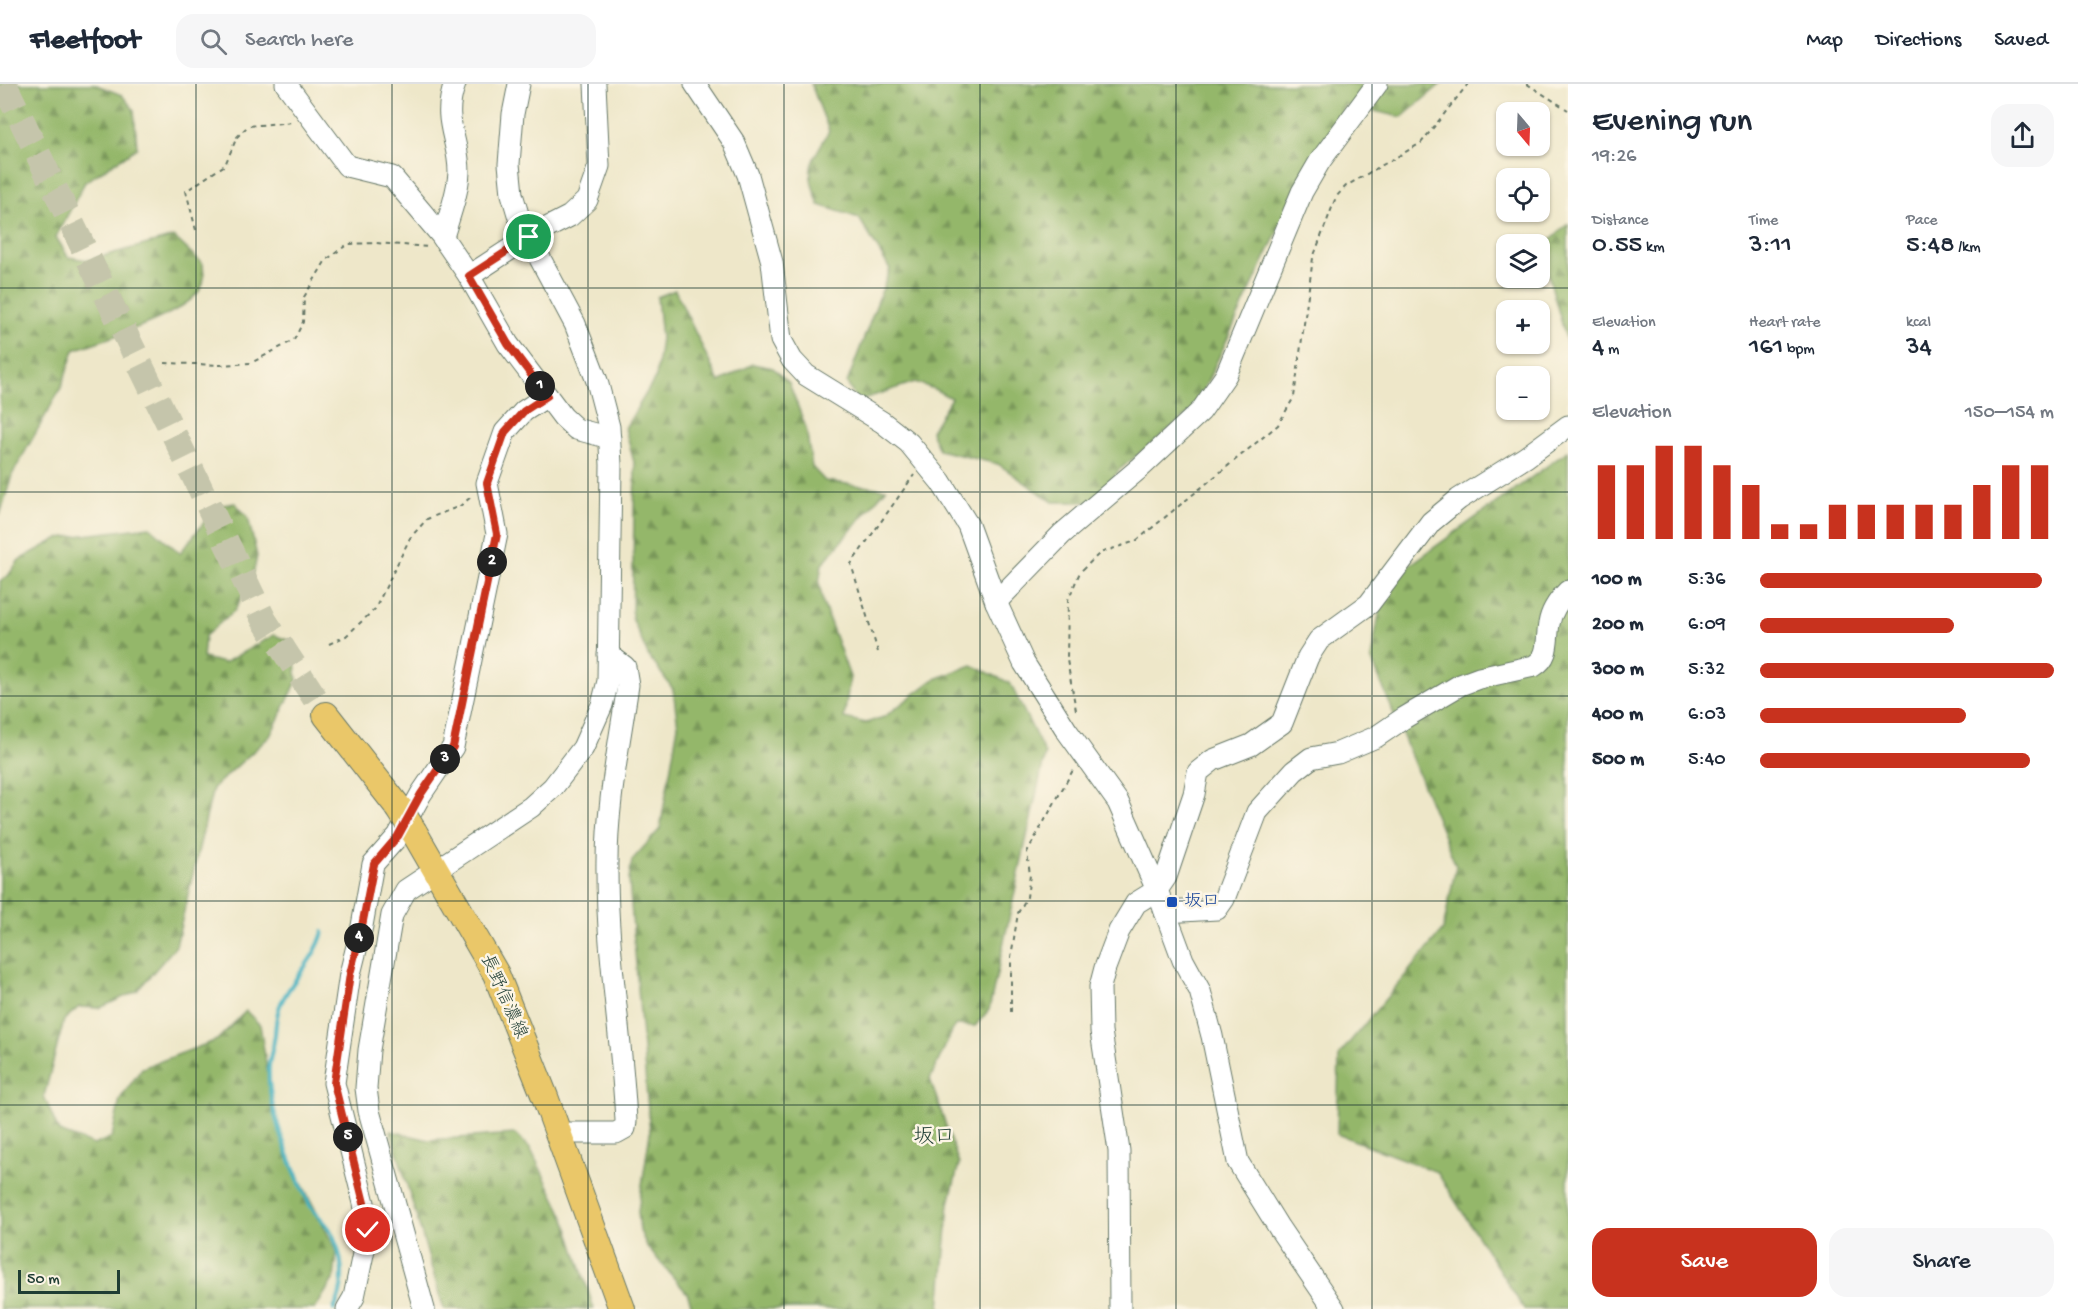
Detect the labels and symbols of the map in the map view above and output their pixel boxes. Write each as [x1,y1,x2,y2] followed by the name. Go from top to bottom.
[1496,102,1550,156] north arrow
[503,211,554,262] pin
[525,371,555,401] pin: 1
[477,547,507,577] pin: 2
[430,744,460,774] pin: 3
[1184,892,1220,913] place label: 坂口
[1165,895,1179,909] marker: 坂口
[344,923,374,953] pin: 4
[475,951,532,1042] street label: 長野信濃線
[333,1122,363,1152] pin: 5
[913,1126,955,1151] district label: 坂口
[342,1204,393,1255] pin
[18,1267,120,1294] scale bar

